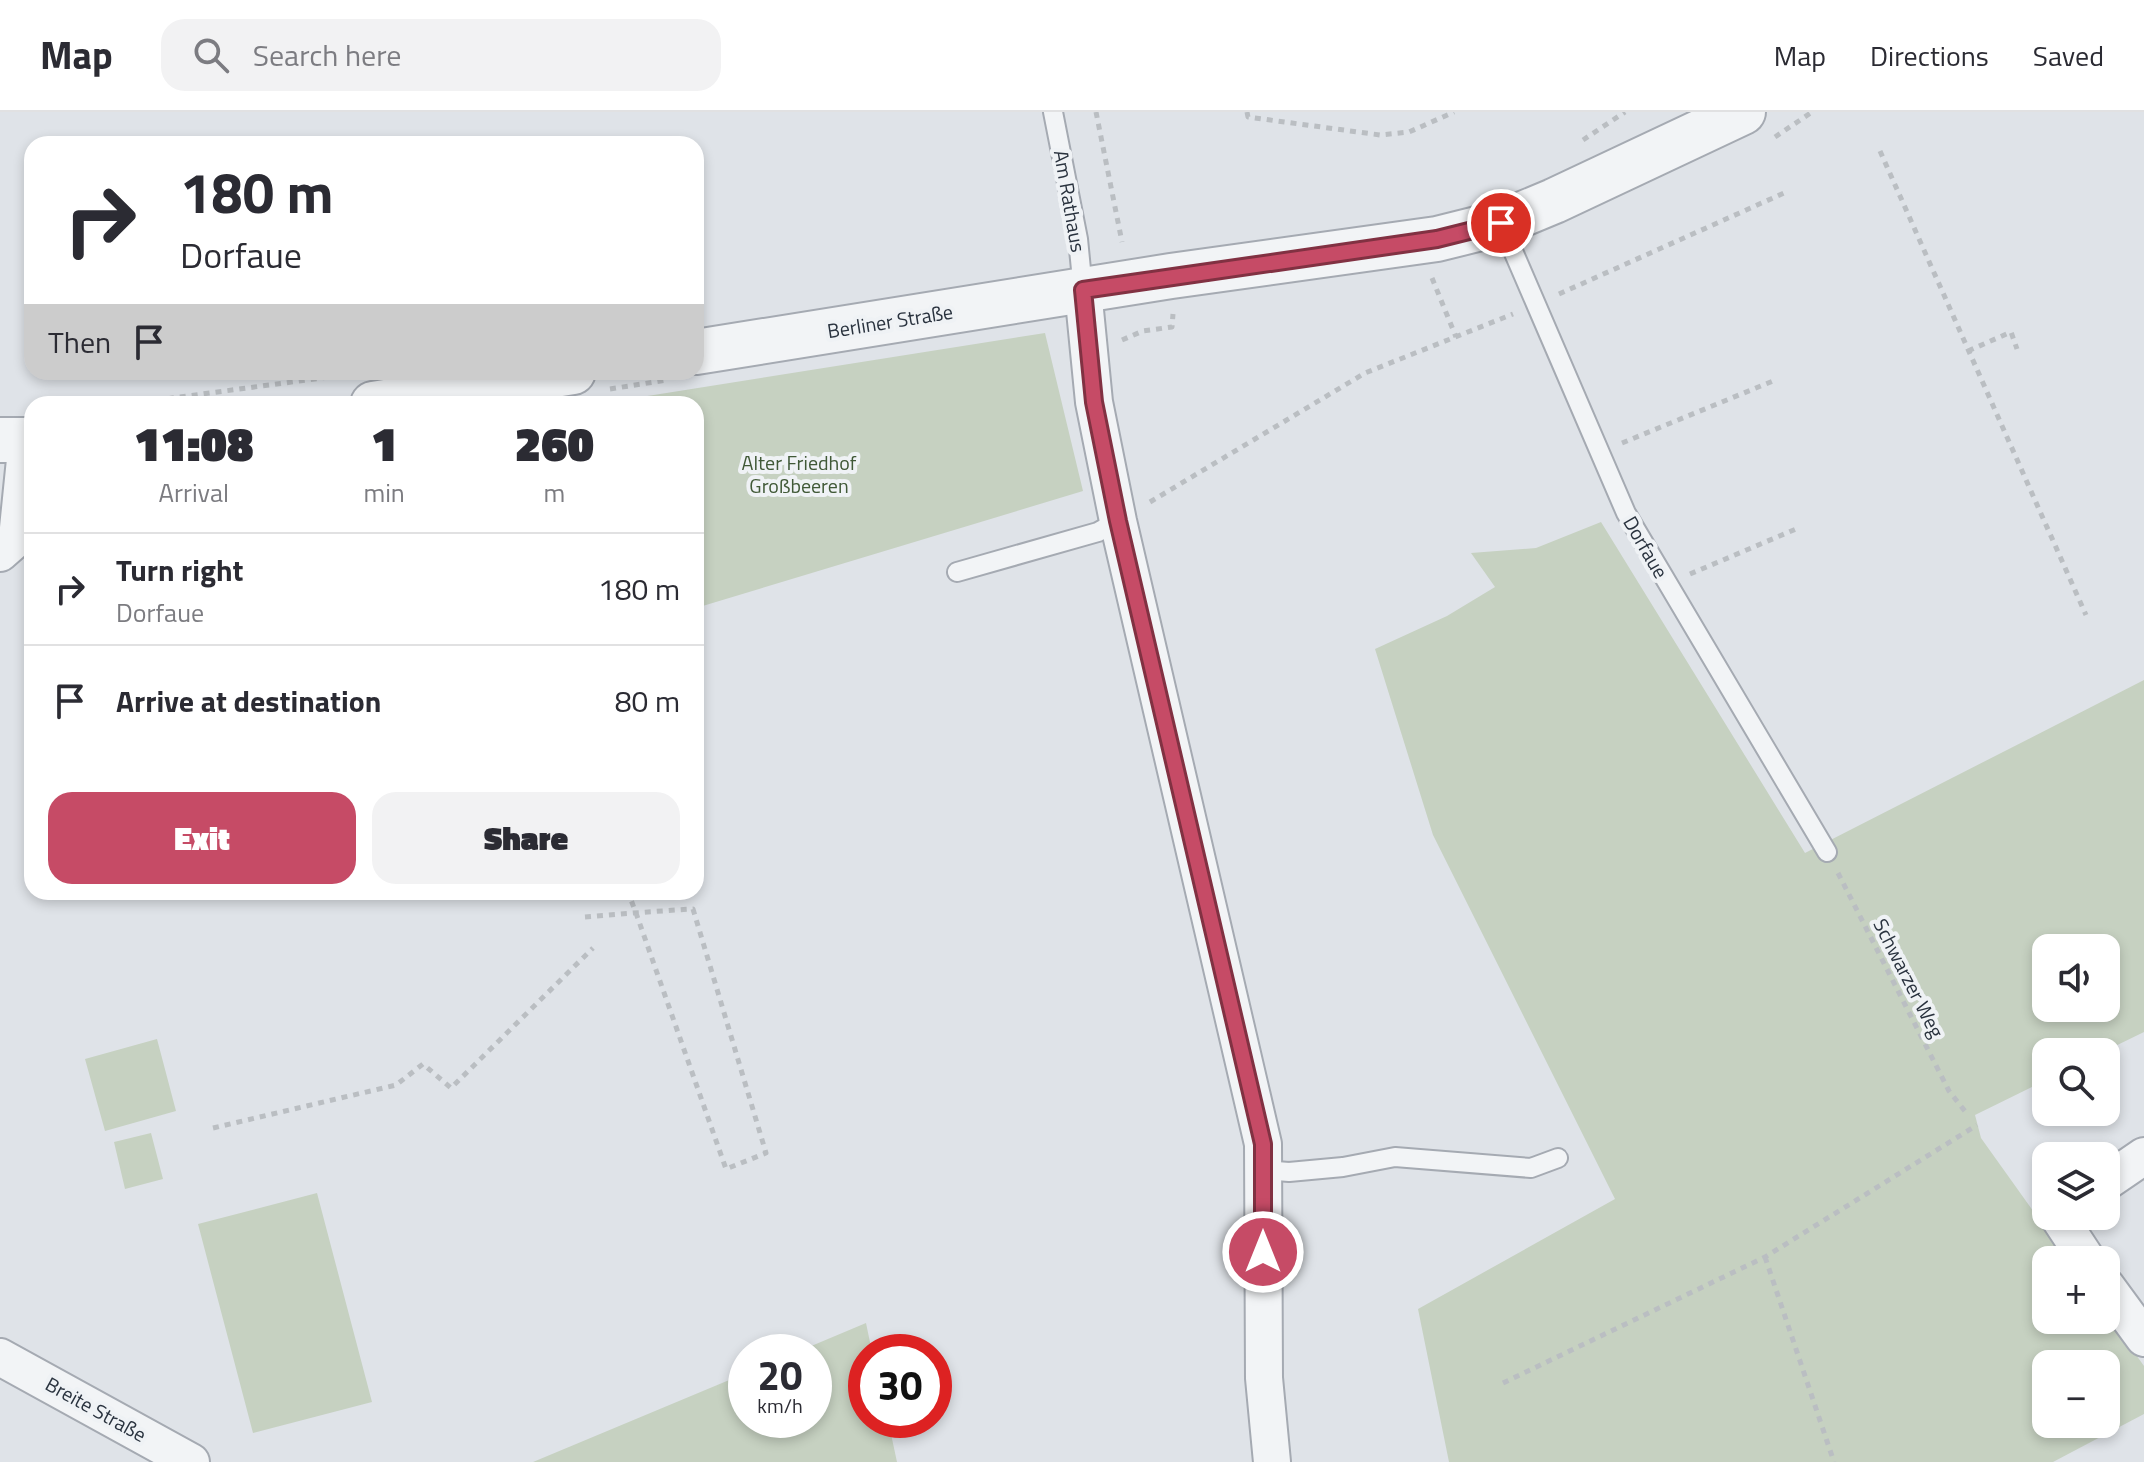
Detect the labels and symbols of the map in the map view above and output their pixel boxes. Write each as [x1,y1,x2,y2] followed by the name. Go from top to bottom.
[1046,148,1094,254] street label: Am Rathaus
[1467,189,1535,257] pin
[825,296,955,346] street label: Berliner Straße
[742,447,857,501] park label: Alter Friedhof Großbeeren
[1616,510,1676,584] street label: Dorfaue
[1866,913,1952,1043] street label: Schwarzer Weg
[1221,1210,1305,1294] position arrow
[848,1334,952,1438] speed limit sign: 30
[40,1368,152,1450] street label: Breite Straße

